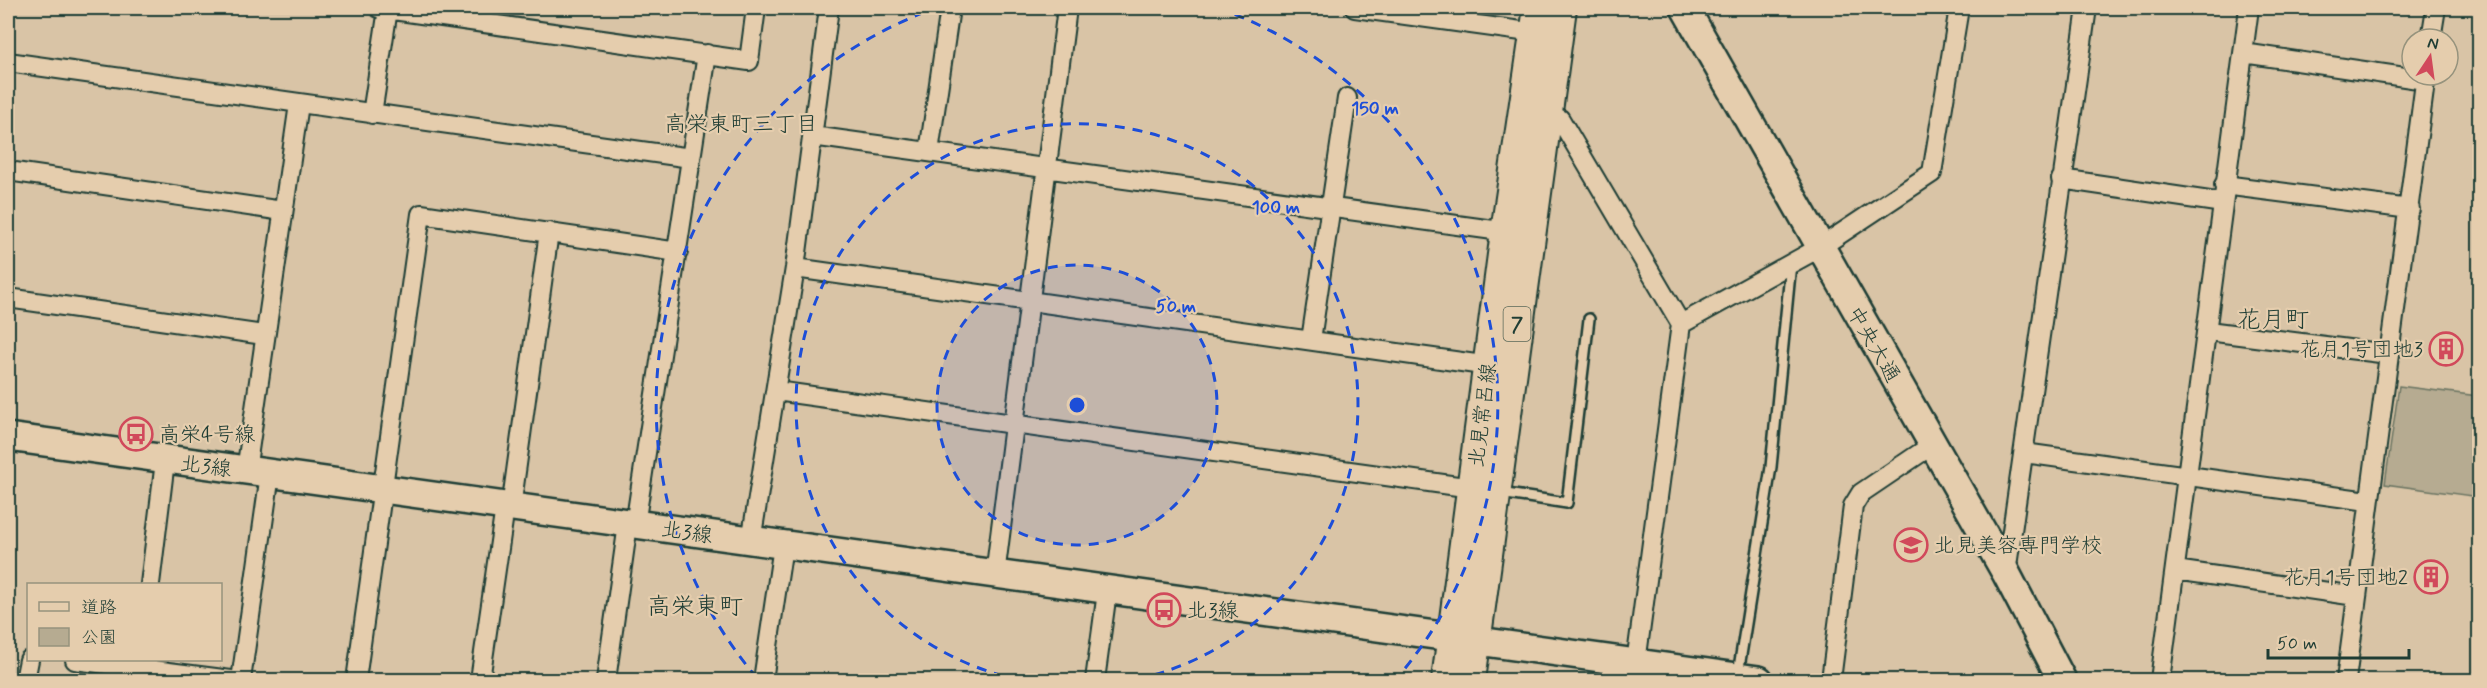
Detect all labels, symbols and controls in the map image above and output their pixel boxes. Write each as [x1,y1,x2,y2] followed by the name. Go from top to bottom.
[2400,27,2460,87] north arrow
[2425,32,2441,55] text: N
[1351,97,1399,121] text: 150 m
[664,111,818,139] district label: 高栄東町三丁目
[1252,196,1300,220] text: 100 m
[1156,295,1196,319] text: 50 m
[1840,301,1906,388] street label: 中央大通
[2237,305,2309,336] district label: 花月町
[1504,307,1530,341] road number: 7
[2428,331,2464,367] building icon: 花月1号団地3
[2299,336,2423,364] place label: 花月1号団地3
[1463,361,1503,469] street label: 北見常呂線
[1067,395,1087,415] centre of rings
[118,416,154,452] bus stop icon: 高栄4号線
[159,421,255,449] place label: 高栄4号線
[179,450,233,484] street label: 北3線
[659,516,714,550] street label: 北3線
[1893,527,1929,563] school or university icon: 北見美容専門学校
[1934,532,2102,560] place label: 北見美容専門学校
[2413,559,2449,595] building icon: 花月1号団地2
[2283,564,2408,592] place label: 花月1号団地2
[27,583,222,661] legend
[647,592,743,623] district label: 高栄東町
[1146,592,1182,628] bus stop icon: 北3線
[81,596,117,620] text: 道路
[1187,597,1239,625] place label: 北3線
[2268,622,2409,660] scale bar
[81,626,117,650] text: 公園
[2277,632,2317,656] text: 50 m

